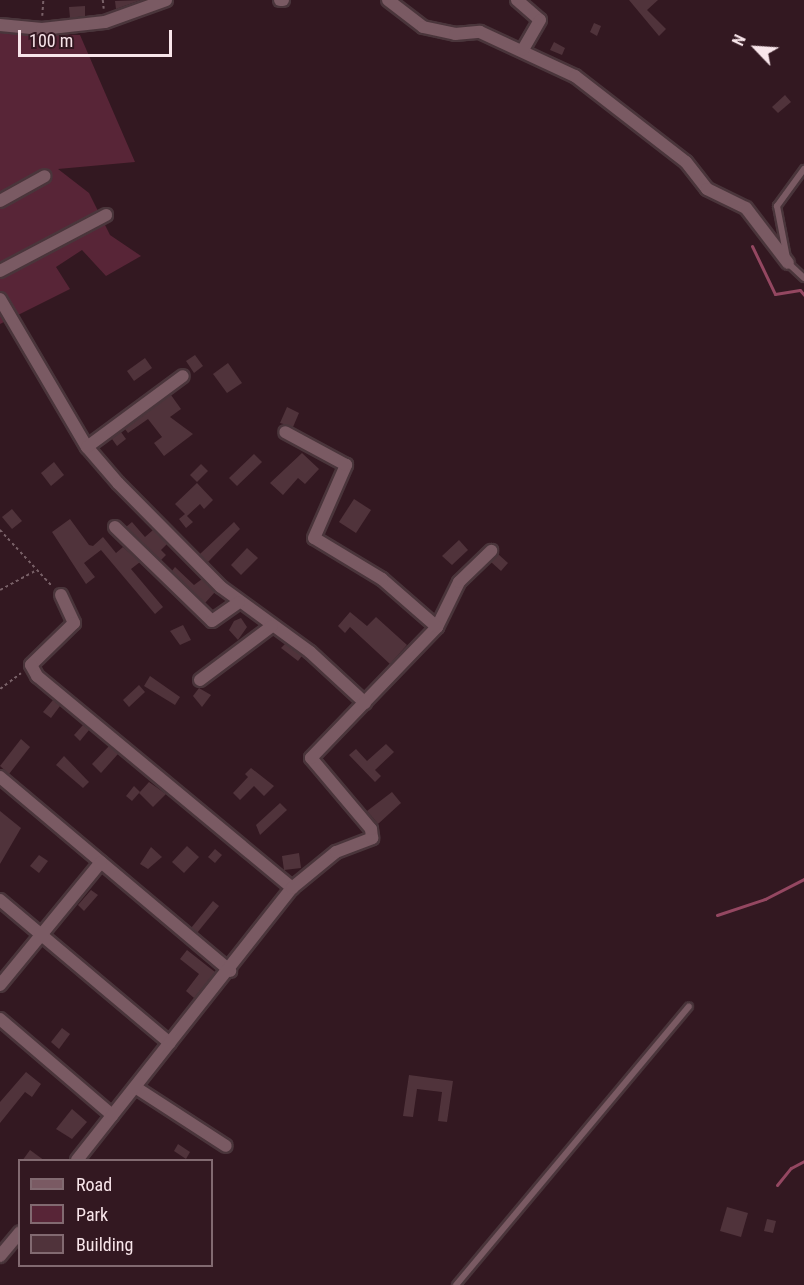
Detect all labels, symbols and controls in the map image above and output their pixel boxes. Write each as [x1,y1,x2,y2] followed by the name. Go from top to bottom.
[21,18,176,56] scale bar
[726,18,786,78] north arrow
[29,30,73,51] text: 100 m
[729,32,750,49] text: N
[18,1159,213,1267] legend
[76,1174,112,1195] text: Road
[76,1204,108,1225] text: Park
[76,1234,133,1255] text: Building

